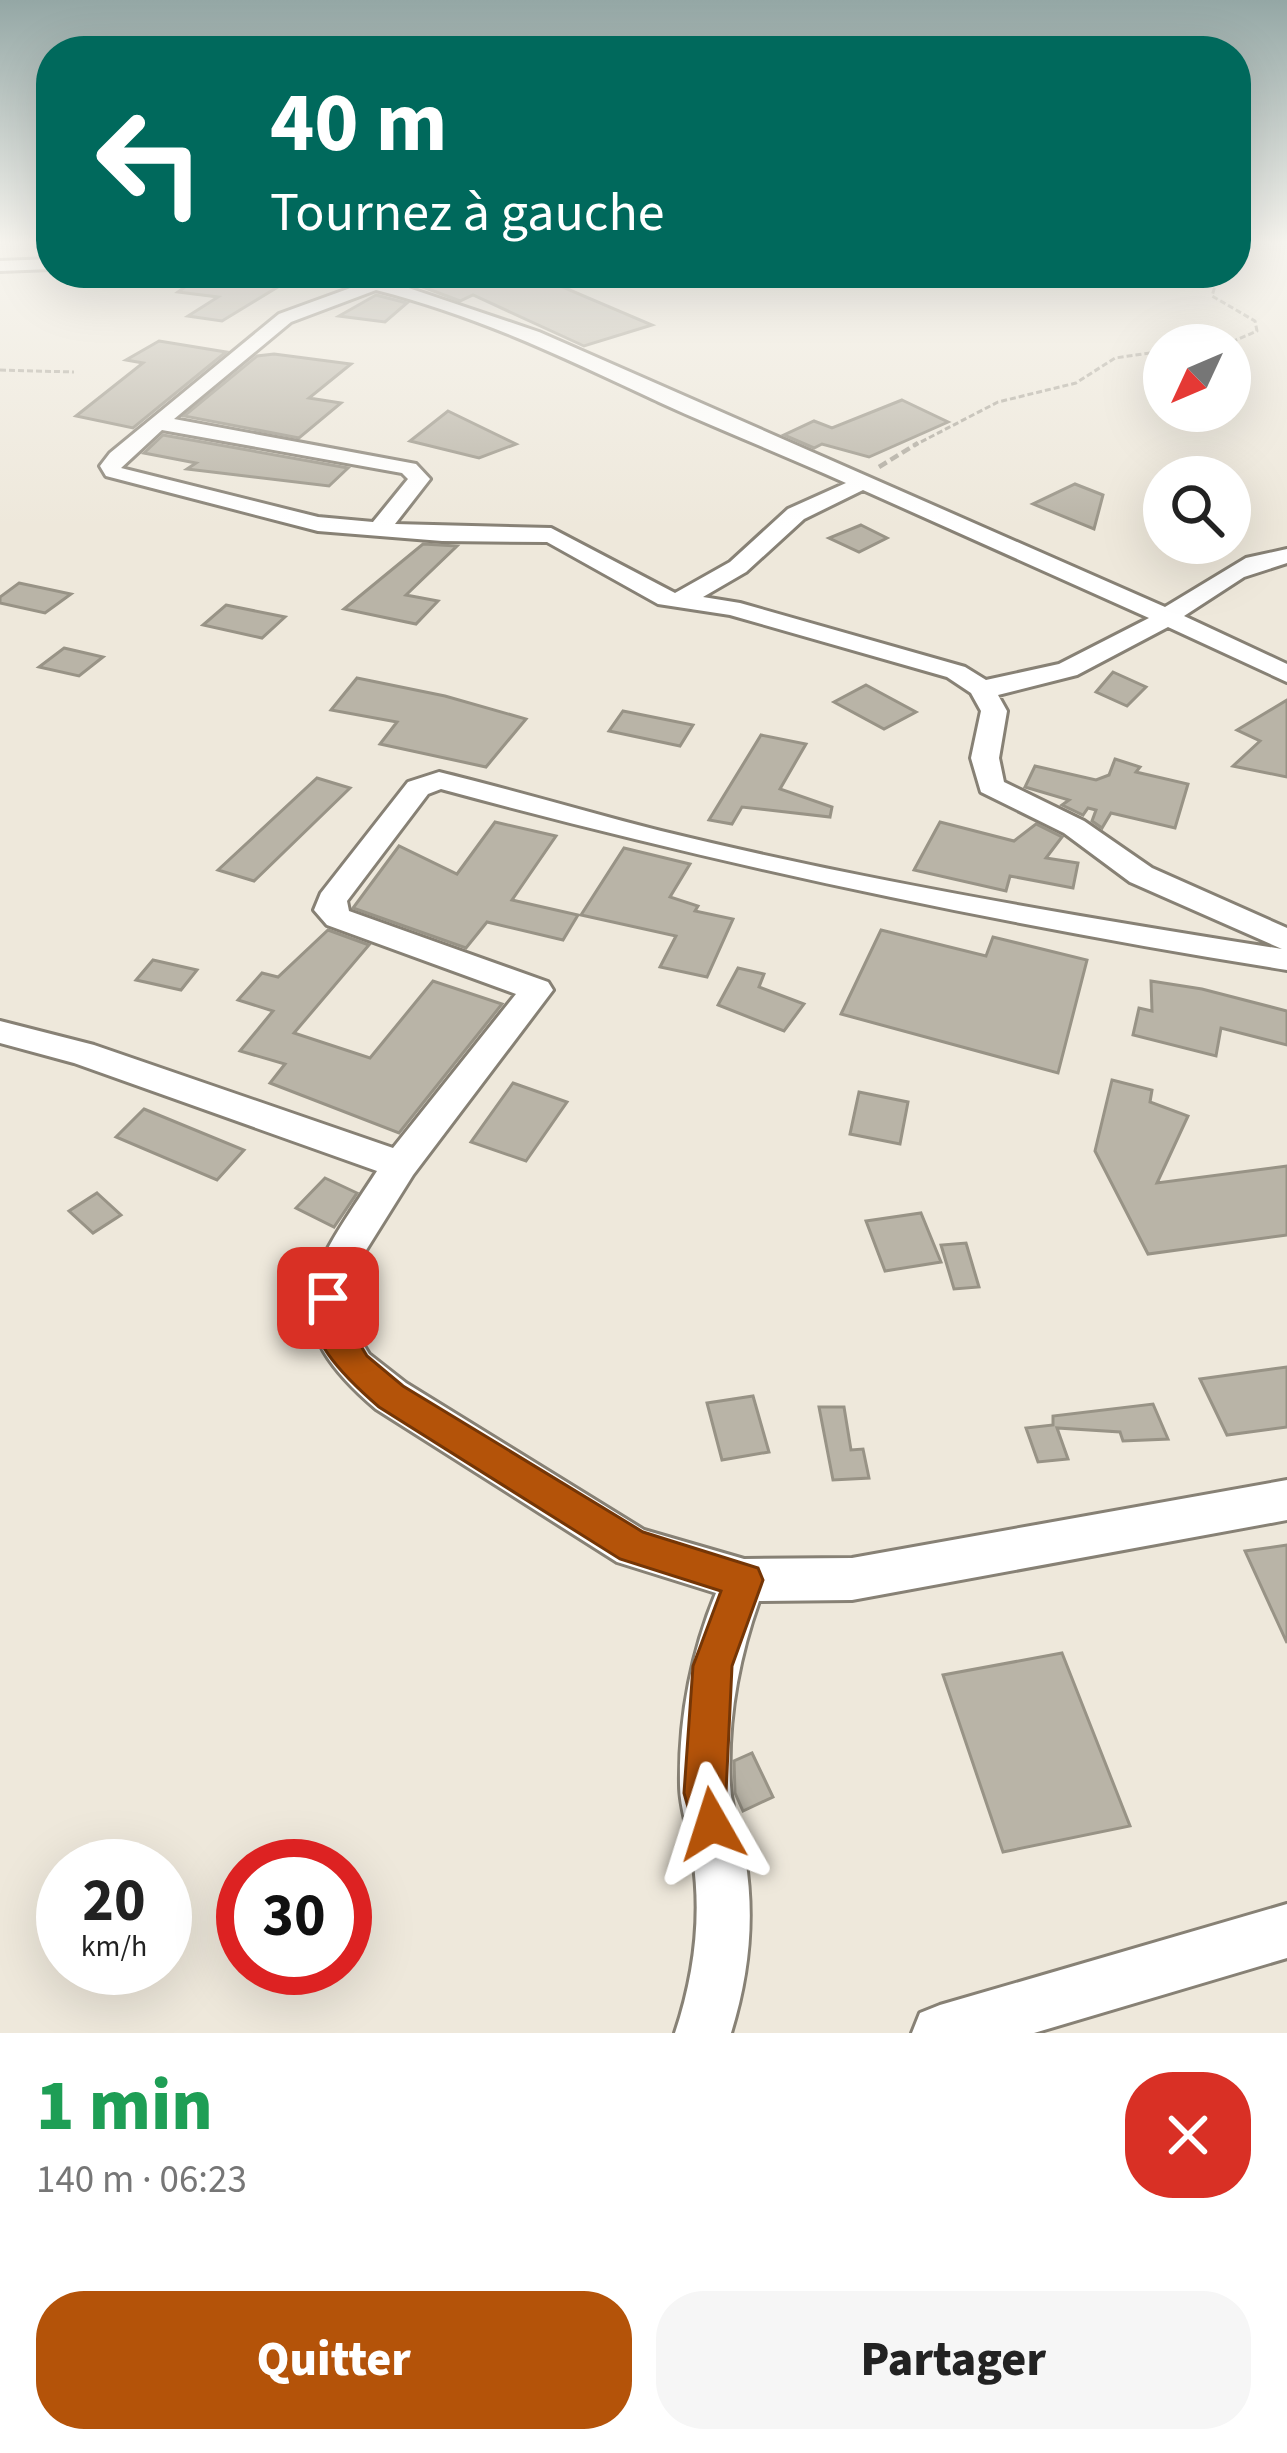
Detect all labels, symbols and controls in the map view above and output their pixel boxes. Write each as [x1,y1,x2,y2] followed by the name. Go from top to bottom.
[270,64,448,184] text: 40 m
[72,84,228,240] icon: left
[270,175,665,252] text: Tournez à gauche
[1143,324,1251,432] north arrow
[1143,324,1251,564] map controls
[1143,456,1251,564] button: search
[277,1247,379,1349] pin
[295,1265,361,1331] icon: arrive
[649,1761,775,1887] position arrow
[216,1839,372,1995] speed limit sign: 30
[82,1859,146,1944] text: 20
[81,1925,147,1968] text: km/h
[36,2055,213,2158] text: 1 min
[1125,2072,1251,2198] button: close
[36,2152,247,2208] text: 140 m · 06:23
[36,2291,632,2429] button: Quitter
[656,2291,1251,2429] button: Partager

